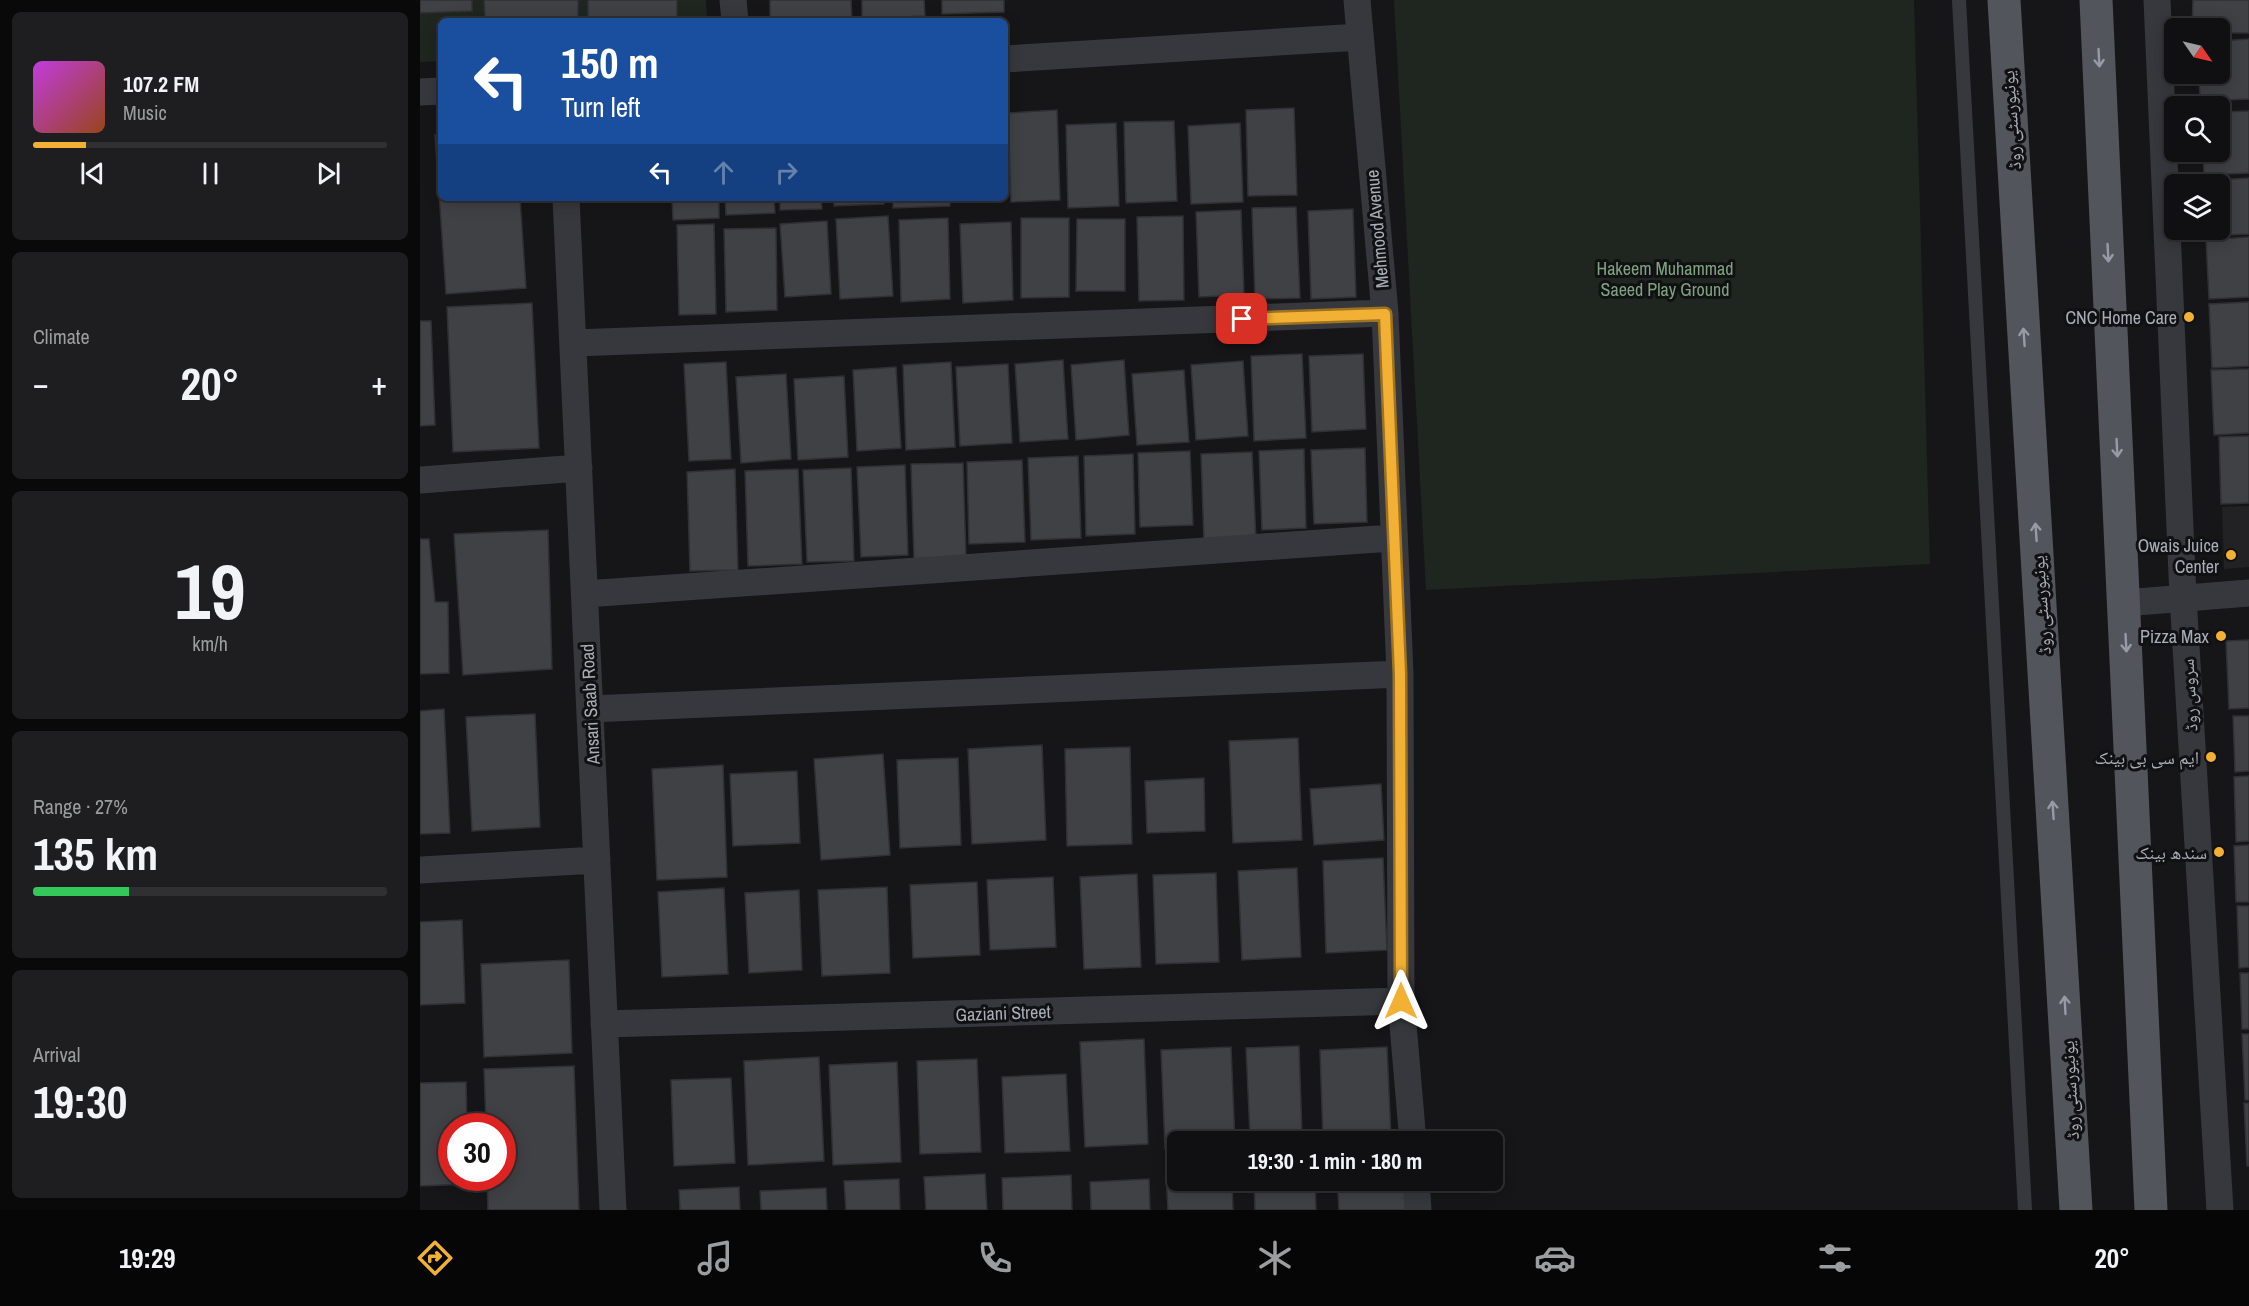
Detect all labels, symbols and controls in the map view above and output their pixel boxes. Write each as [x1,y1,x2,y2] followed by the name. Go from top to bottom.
[2164,18,2230,84] north arrow
[2164,18,2230,240] map controls
[561,35,659,91] text: 150 m
[462,42,540,120] icon: left
[2093,48,2104,68] one-way arrow
[123,69,199,99] text: 107.2 FM
[1995,70,2027,170] street label: یونیورسٹی روڈ
[561,89,640,125] text: Turn left
[2164,96,2230,162] button: search
[123,99,167,126] text: Music
[644,156,677,189] icon: left
[707,156,740,189] icon: ahead
[770,156,803,189] icon: right
[76,157,109,190] icon: previous
[194,157,227,190] icon: pause
[312,157,345,190] icon: next
[1359,169,1395,289] street label: Mehmood Avenue
[2164,174,2230,240] button: layers
[2102,243,2113,263] one-way arrow
[1597,256,1733,302] park label: Hakeem Muhammad Saeed Play Ground
[1216,293,1267,344] pin
[1225,302,1258,335] icon: arrive
[2065,305,2177,330] place label: CNC Home Care
[2182,310,2196,324] marker: CNC Home Care
[33,323,90,350] text: Climate
[2019,328,2030,348] one-way arrow
[180,353,240,414] text: 20°
[33,361,49,405] text: −
[371,361,387,405] text: +
[2111,438,2122,458] one-way arrow
[2031,522,2042,542] one-way arrow
[2138,533,2219,579] place label: Owais Juice Center
[174,538,246,643] text: 19
[2224,548,2238,562] marker: Owais Juice Center
[2025,555,2057,655] street label: یونیورسٹی روڈ
[2140,624,2210,649] place label: Pizza Max
[2214,629,2228,643] marker: Pizza Max
[192,630,228,657] text: km/h
[2120,632,2131,652] one-way arrow
[574,643,606,766] street label: Ansari Saab Road
[2175,658,2203,732] street label: سروس روڈ
[2095,745,2199,770] place label: ایم سی بی بینک
[2204,750,2218,764] marker: ایم سی بی بینک
[33,793,128,820] text: Range · 27%
[2048,801,2059,821] one-way arrow
[33,823,158,884] text: 135 km
[2135,840,2207,865] place label: سندھ بینک
[2212,845,2226,859] marker: سندھ بینک
[1369,969,1433,1033] position arrow
[2060,995,2071,1015] one-way arrow
[955,999,1051,1027] street label: Gaziani Street
[2055,1040,2085,1140] street label: یونیورسٹی روڈ
[33,1041,80,1068] text: Arrival
[33,1071,127,1132] text: 19:30
[438,1113,516,1191] speed limit sign: 30
[1248,1146,1422,1176] text: 19:30 · 1 min · 180 m
[414,1237,456,1279] icon: directions
[694,1237,736,1279] icon: music
[974,1237,1016,1279] icon: phone
[1254,1237,1296,1279] icon: climate
[1534,1237,1576,1279] icon: car
[1814,1237,1856,1279] icon: filters
[119,1240,176,1276] text: 19:29
[2094,1240,2130,1276] text: 20°

